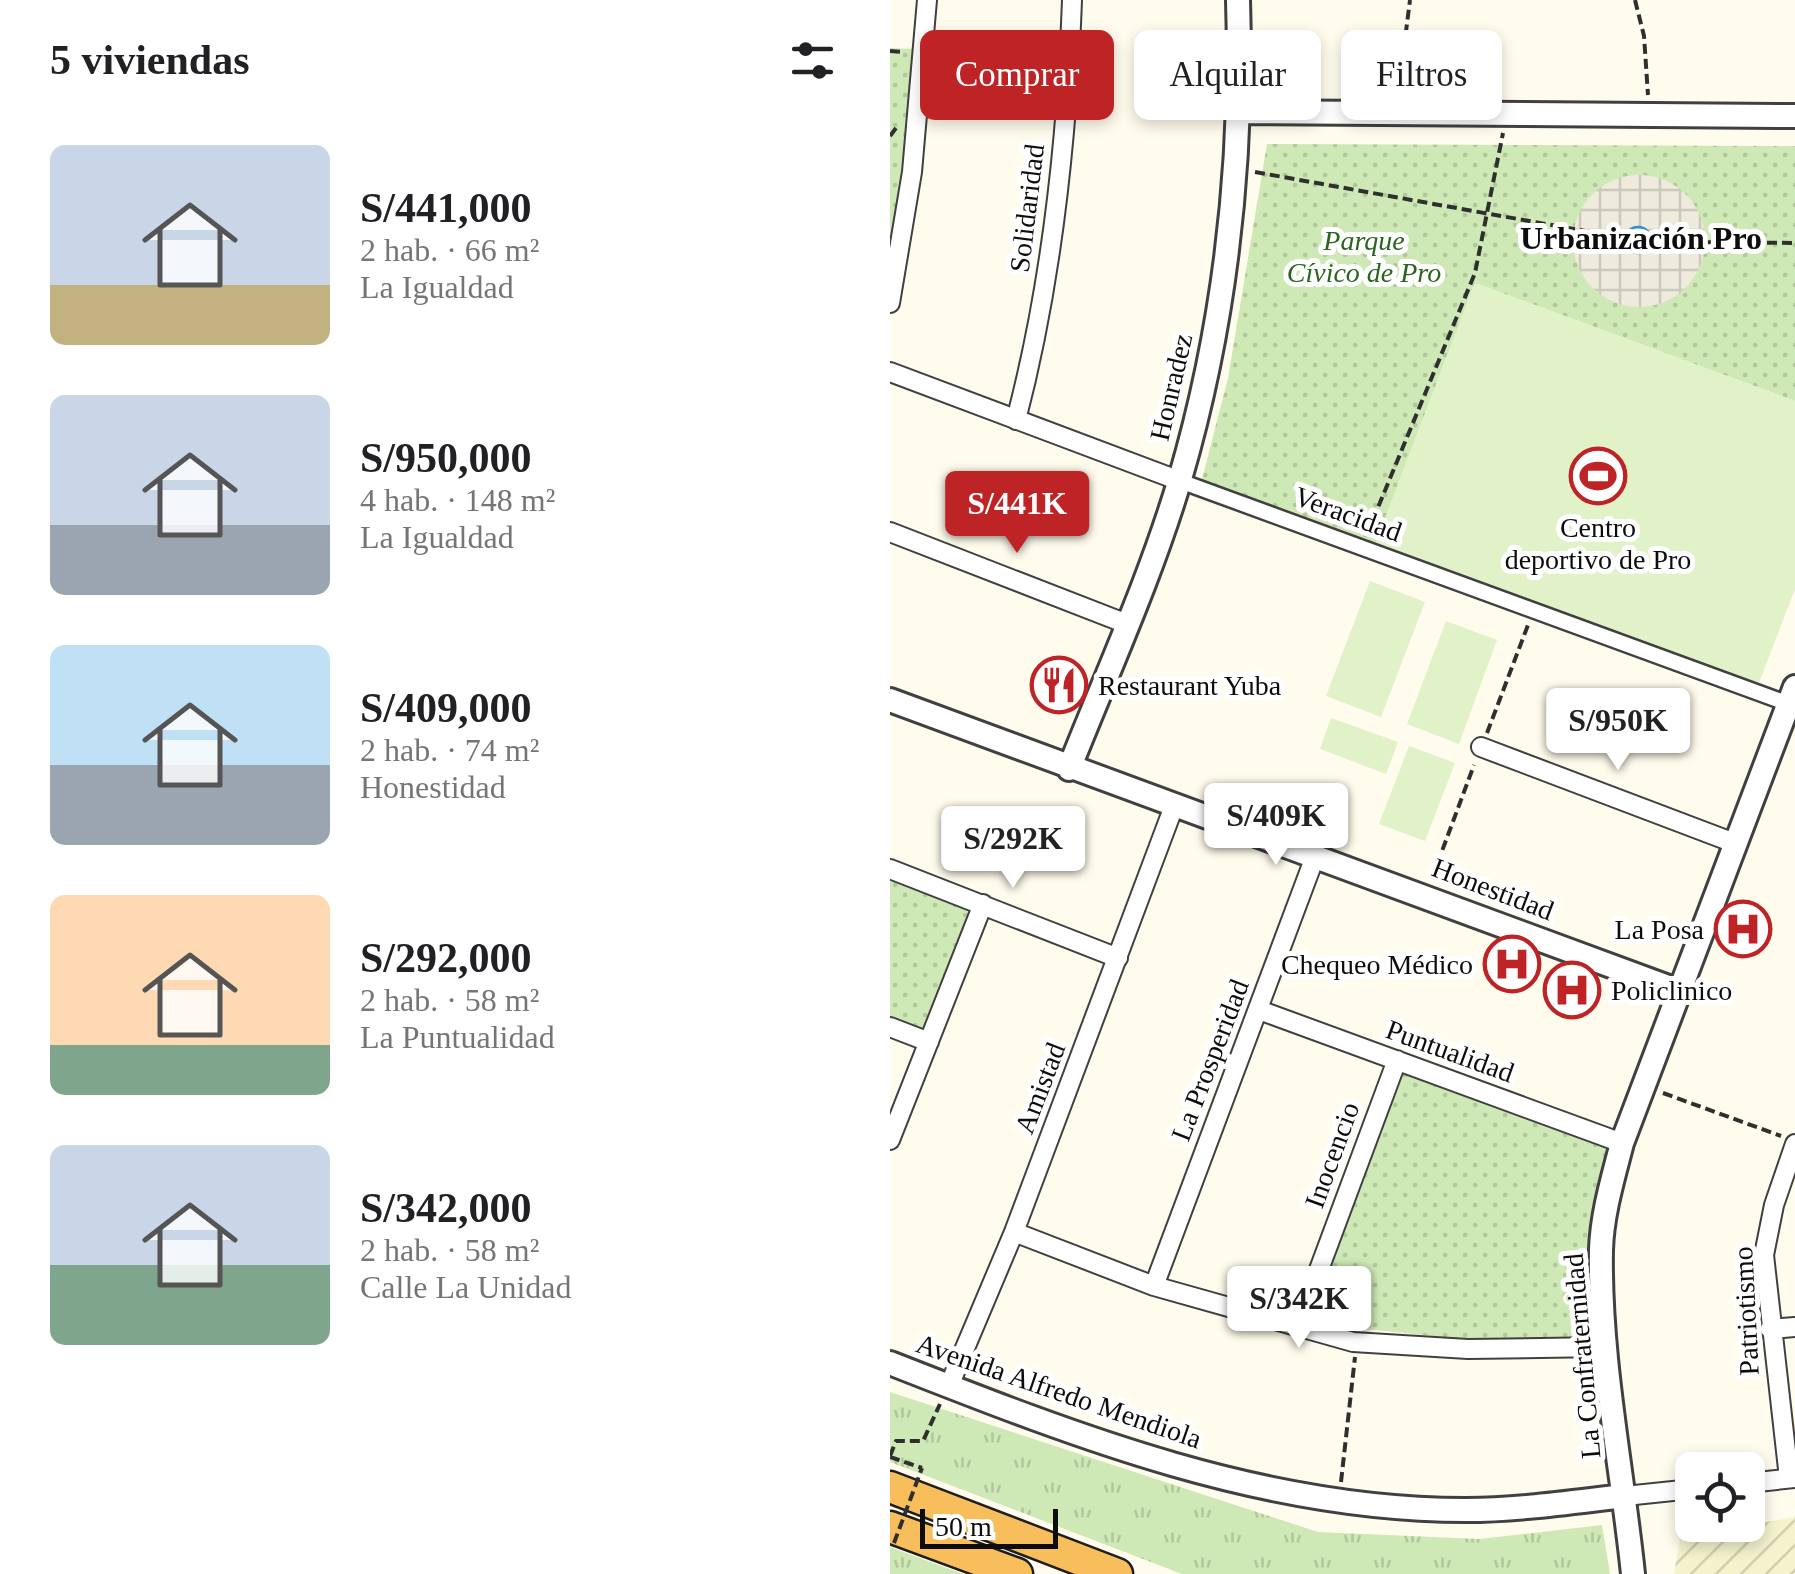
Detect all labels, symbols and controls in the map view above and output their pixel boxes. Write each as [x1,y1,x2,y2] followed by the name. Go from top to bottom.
[920,30,1114,120] chip: Comprar
[1134,30,1321,120] chip: Alquilar
[1341,30,1502,120] chip: Filtros
[785,33,840,88] icon: filters
[50,37,250,83] text: 5 viviendas
[1004,142,1050,274] street label: Solidaridad
[130,185,250,305] icon: home
[360,185,532,231] text: S/441,000
[1520,220,1762,256] district label: Urbanización Pro
[1287,225,1441,288] park label: Parque Cívico de Pro
[360,232,539,268] text: 2 hab. · 66 m²
[360,269,514,305] text: La Igualdad
[1144,330,1198,444] street label: Honradez
[130,435,250,555] icon: home
[360,435,532,481] text: S/950,000
[1568,446,1628,506] sports icon: Centro deportivo de Pro
[936,471,1098,556] pin: S/441K
[1290,480,1406,548] street label: Veracidad
[360,482,555,518] text: 4 hab. · 148 m²
[967,485,1067,521] text: S/441K
[1505,512,1691,575] place label: Centro deportivo de Pro
[360,519,514,555] text: La Igualdad
[1029,655,1089,715] restaurant icon: Restaurant Yuba
[1098,670,1282,701] place label: Restaurant Yuba
[130,685,250,805] icon: home
[360,685,532,731] text: S/409,000
[1537,688,1699,773] pin: S/950K
[1568,702,1668,738] text: S/950K
[360,732,539,768] text: 2 hab. · 74 m²
[360,769,506,805] text: Honestidad
[1195,783,1357,868] pin: S/409K
[1226,797,1326,833] text: S/409K
[932,806,1094,891] pin: S/292K
[963,820,1063,856] text: S/292K
[1428,852,1558,926] street label: Honestidad
[1713,899,1773,959] hospital icon: La Posa
[1615,914,1705,945] place label: La Posa
[1482,934,1542,994] hospital icon: Chequeo Médico
[130,935,250,1055] icon: home
[360,935,532,981] text: S/292,000
[1281,949,1473,980] place label: Chequeo Médico
[1542,960,1602,1020] hospital icon: Policlinico
[1165,975,1255,1145] street label: La Prosperidad
[1611,975,1732,1006] place label: Policlinico
[360,982,539,1018] text: 2 hab. · 58 m²
[1382,1014,1518,1088] street label: Puntualidad
[360,1019,555,1055] text: La Puntualidad
[1009,1038,1071,1138] street label: Amistad
[1299,1098,1365,1212] street label: Inocencio
[130,1185,250,1305] icon: home
[360,1185,532,1231] text: S/342,000
[360,1232,539,1268] text: 2 hab. · 58 m²
[1727,1246,1765,1376] street label: Patriotismo
[1558,1252,1606,1460] street label: La Confraternidad
[1218,1266,1380,1351] pin: S/342K
[360,1269,571,1305] text: Calle La Unidad
[1249,1280,1349,1316] text: S/342K
[912,1328,1206,1455] street label: Avenida Alfredo Mendiola
[1675,1452,1765,1542] map controls
[1675,1452,1765,1542] button: locate
[920,1504,1058,1548] scale bar
[935,1511,992,1542] text: 50 m

